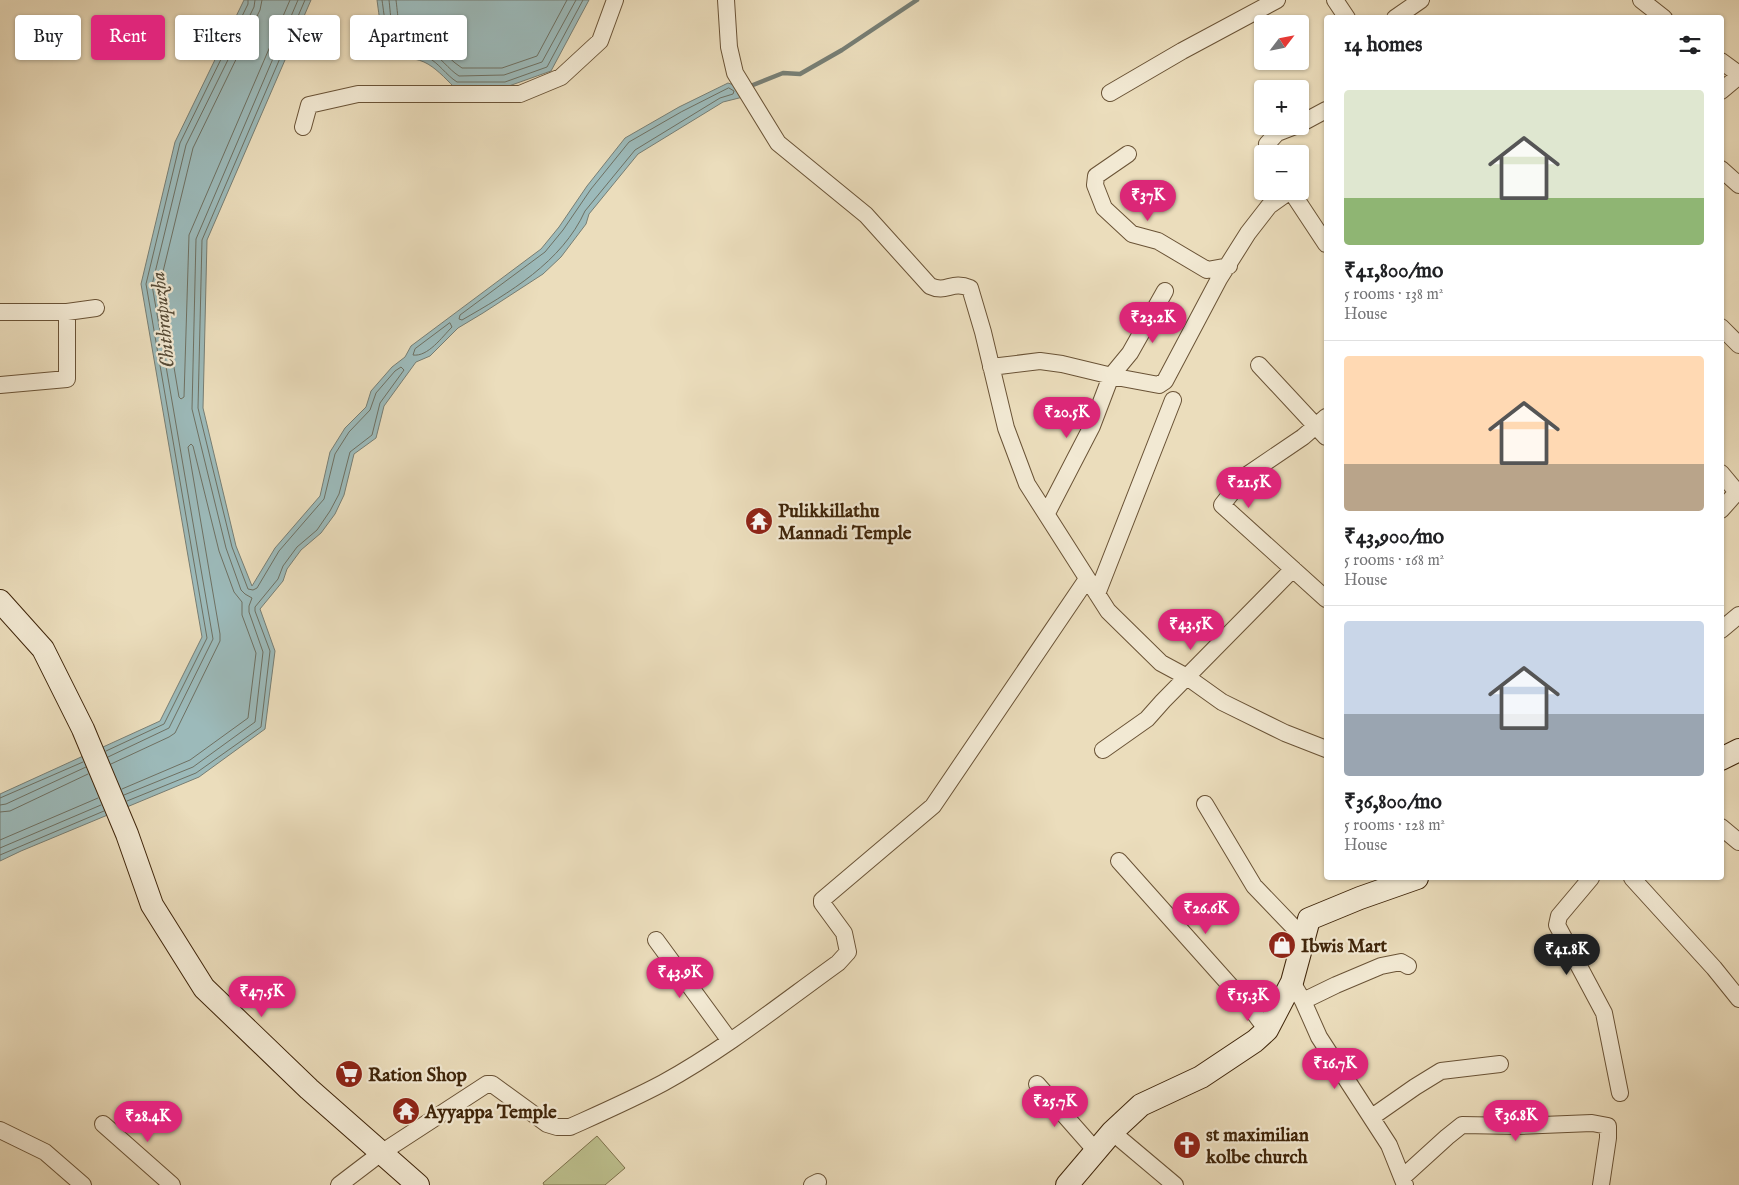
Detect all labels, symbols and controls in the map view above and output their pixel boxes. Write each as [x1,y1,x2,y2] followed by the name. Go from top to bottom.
[15,15,81,60] chip: Buy
[91,15,165,60] chip: Rent
[175,15,259,60] chip: Filters
[269,15,340,60] chip: New
[350,15,467,60] chip: Apartment
[1254,15,1309,70] north arrow
[1254,15,1309,200] map controls
[1676,31,1704,59] icon: filters
[1344,32,1422,59] text: 14 homes
[1254,80,1309,135] button: +
[1479,123,1569,213] icon: home
[1254,145,1309,200] button: −
[1118,180,1178,222] pin: ₹37K
[1131,186,1165,206] text: ₹37K
[1344,258,1443,285] text: ₹41,800/mo
[146,270,181,369] water label: Chithrapuzha
[1344,285,1443,305] text: 5 rooms · 138 m²
[1112,302,1194,344] pin: ₹23.2K
[1344,305,1387,325] text: House
[1130,308,1176,328] text: ₹23.2K
[1479,388,1569,478] icon: home
[1026,396,1108,439] pin: ₹20.5K
[1044,403,1090,423] text: ₹20.5K
[1208,466,1290,509] pin: ₹21.5K
[1227,473,1271,493] text: ₹21.5K
[778,500,912,546] place label: Pulikkillathu Mannadi Temple
[744,506,774,536] temple icon: Pulikkillathu Mannadi Temple
[1344,524,1444,551] text: ₹43,900/mo
[1344,551,1444,571] text: 5 rooms · 168 m²
[1344,571,1387,591] text: House
[1150,608,1232,651] pin: ₹43.5K
[1169,615,1213,635] text: ₹43.5K
[1479,653,1569,743] icon: home
[1344,789,1442,816] text: ₹36,800/mo
[1344,816,1445,836] text: 5 rooms · 128 m²
[1344,836,1387,856] text: House
[1165,892,1247,935] pin: ₹26.6K
[1183,899,1229,919] text: ₹26.6K
[1267,930,1297,960] shop icon: Ibwis Mart
[1526,934,1608,976] pin: ₹41.8K
[1301,935,1388,959] place label: Ibwis Mart
[1545,940,1589,960] text: ₹41.8K
[639,956,721,999] pin: ₹43.9K
[658,963,702,983] text: ₹43.9K
[221,976,303,1018] pin: ₹47.5K
[1207,980,1289,1022] pin: ₹15.3K
[240,982,284,1002] text: ₹47.5K
[1227,986,1269,1006] text: ₹15.3K
[1294,1048,1376,1090] pin: ₹16.7K
[1313,1054,1357,1074] text: ₹16.7K
[334,1059,364,1089] supermarket icon: Ration Shop
[368,1064,468,1088] place label: Ration Shop
[1014,1086,1096,1128] pin: ₹25.7K
[1033,1092,1077,1112] text: ₹25.7K
[391,1096,421,1126] temple icon: Ayyappa Temple
[107,1100,189,1143] pin: ₹28.4K
[1475,1100,1557,1142] pin: ₹36.8K
[424,1101,557,1125] place label: Ayyappa Temple
[1494,1106,1538,1126] text: ₹36.8K
[125,1107,171,1127] text: ₹28.4K
[1205,1124,1309,1170] place label: st maximilian kolbe church
[1172,1130,1202,1160] church icon: st maximilian kolbe church

